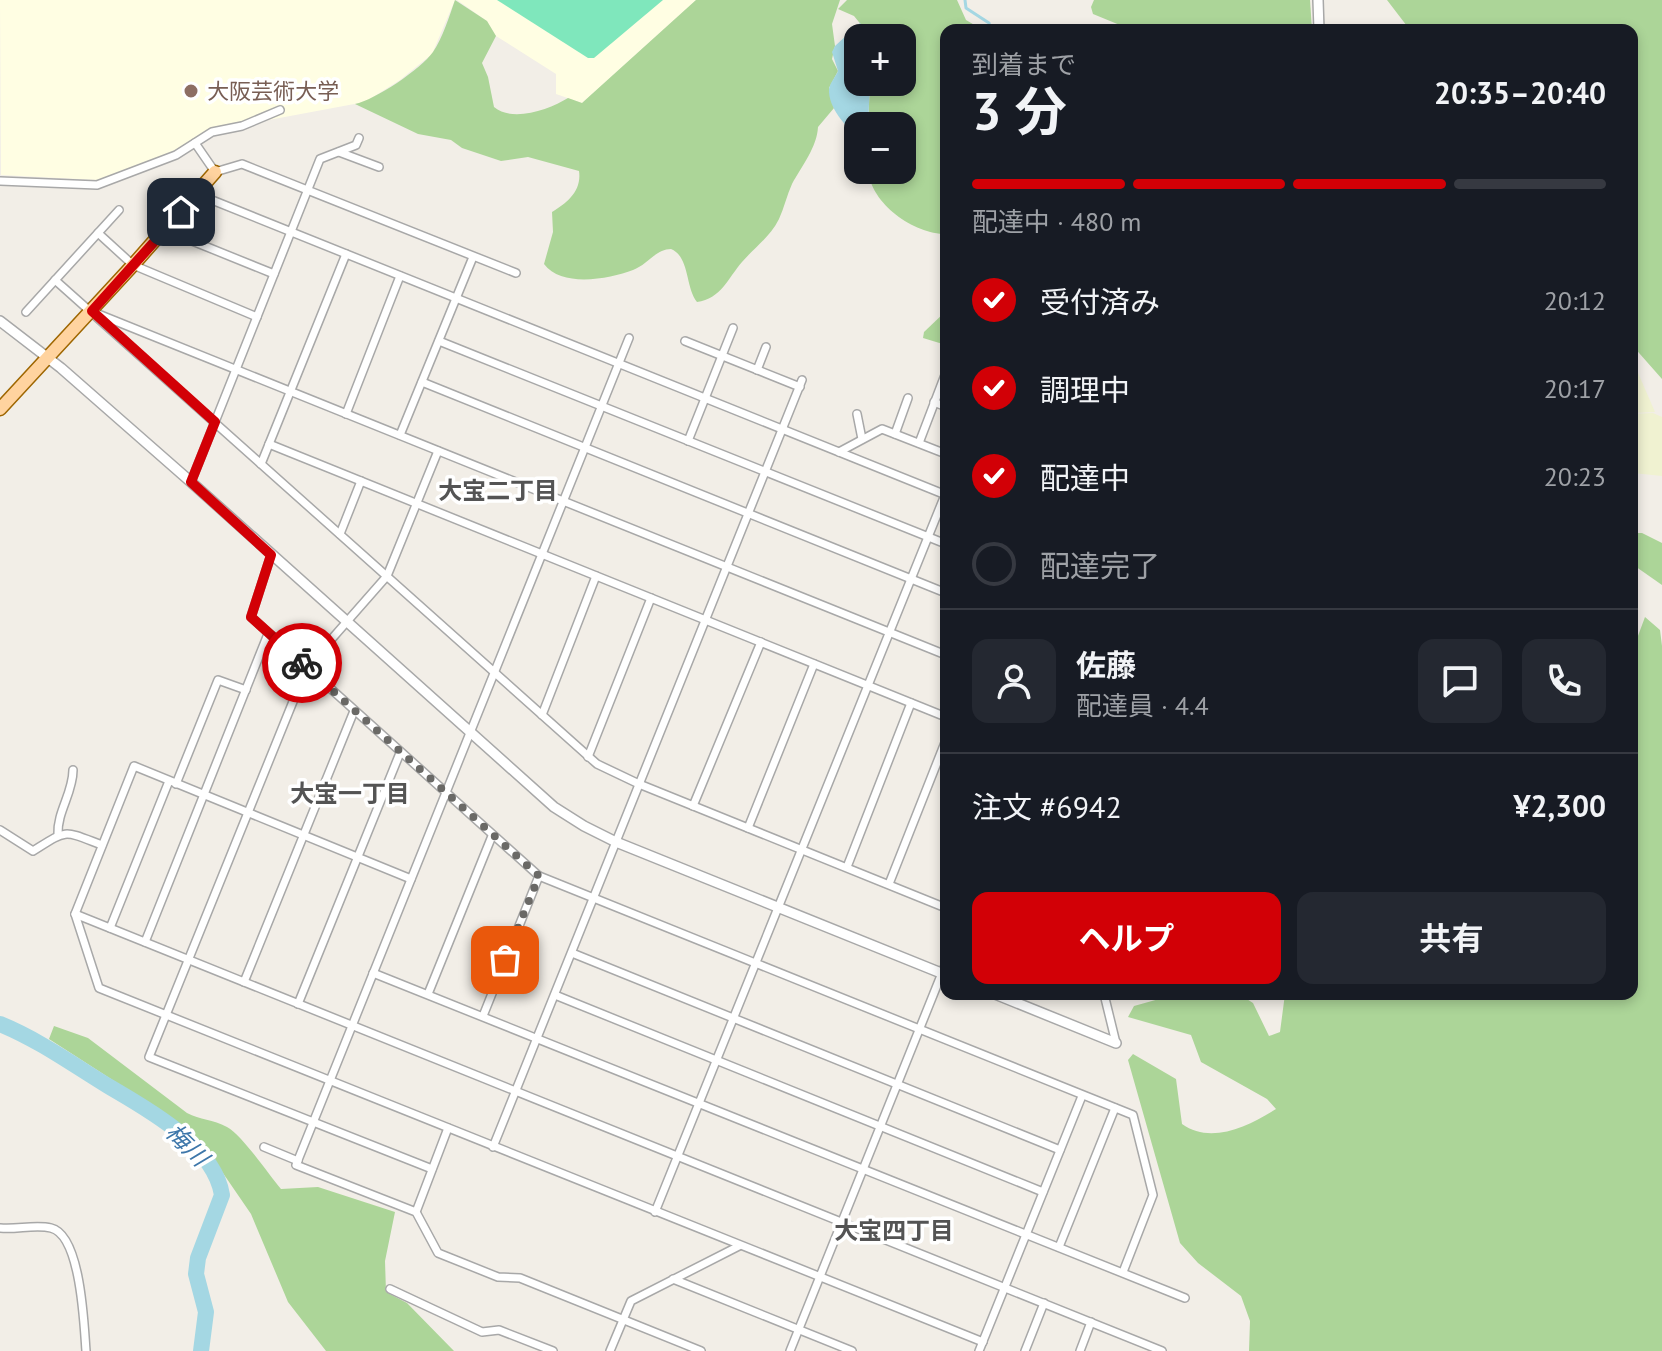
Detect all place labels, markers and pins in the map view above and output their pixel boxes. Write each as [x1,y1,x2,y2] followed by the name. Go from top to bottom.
[207,77,339,105] place label: 大阪芸術大学
[182,82,200,100] marker: 大阪芸術大学
[147,178,215,246] pin
[471,926,539,994] pin

